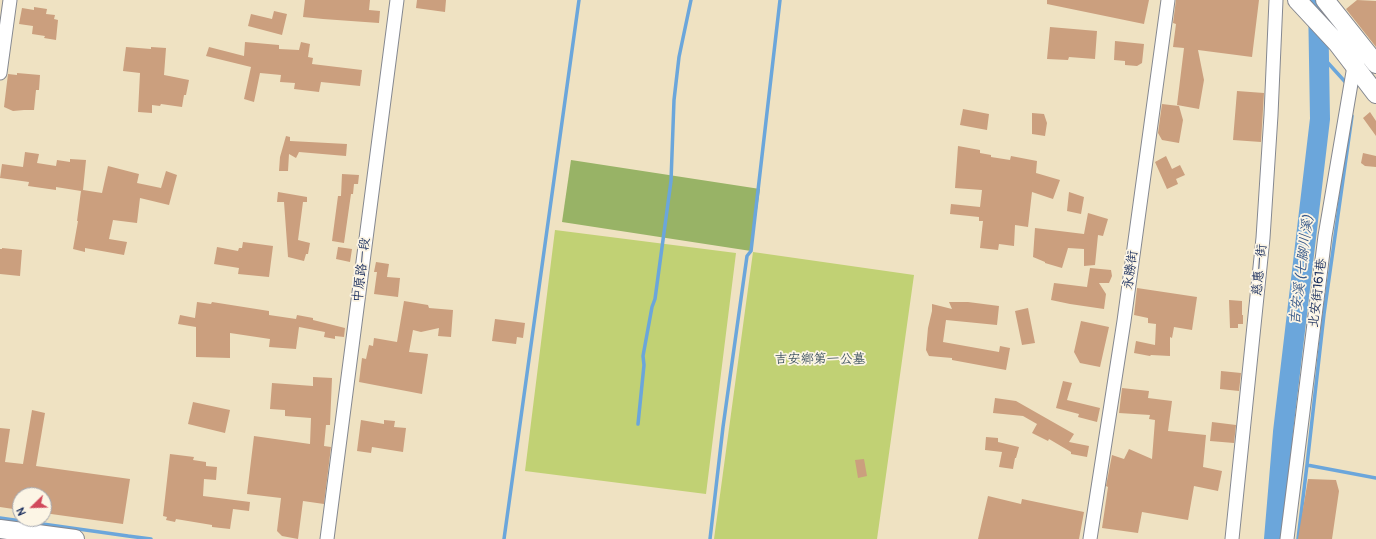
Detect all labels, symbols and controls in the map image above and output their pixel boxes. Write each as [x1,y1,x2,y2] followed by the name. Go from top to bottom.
[1287,214,1317,326] water label: 吉安溪 (七腳川溪)
[350,237,374,303] street label: 中原路一段
[1250,243,1270,297] street label: 慈惠一街
[1121,250,1141,290] street label: 永勝街
[1306,257,1330,329] street label: 北安街161巷
[775,352,865,368] park label: 吉安鄉第一公墓
[12,487,52,527] north arrow
[14,506,29,517] text: N

